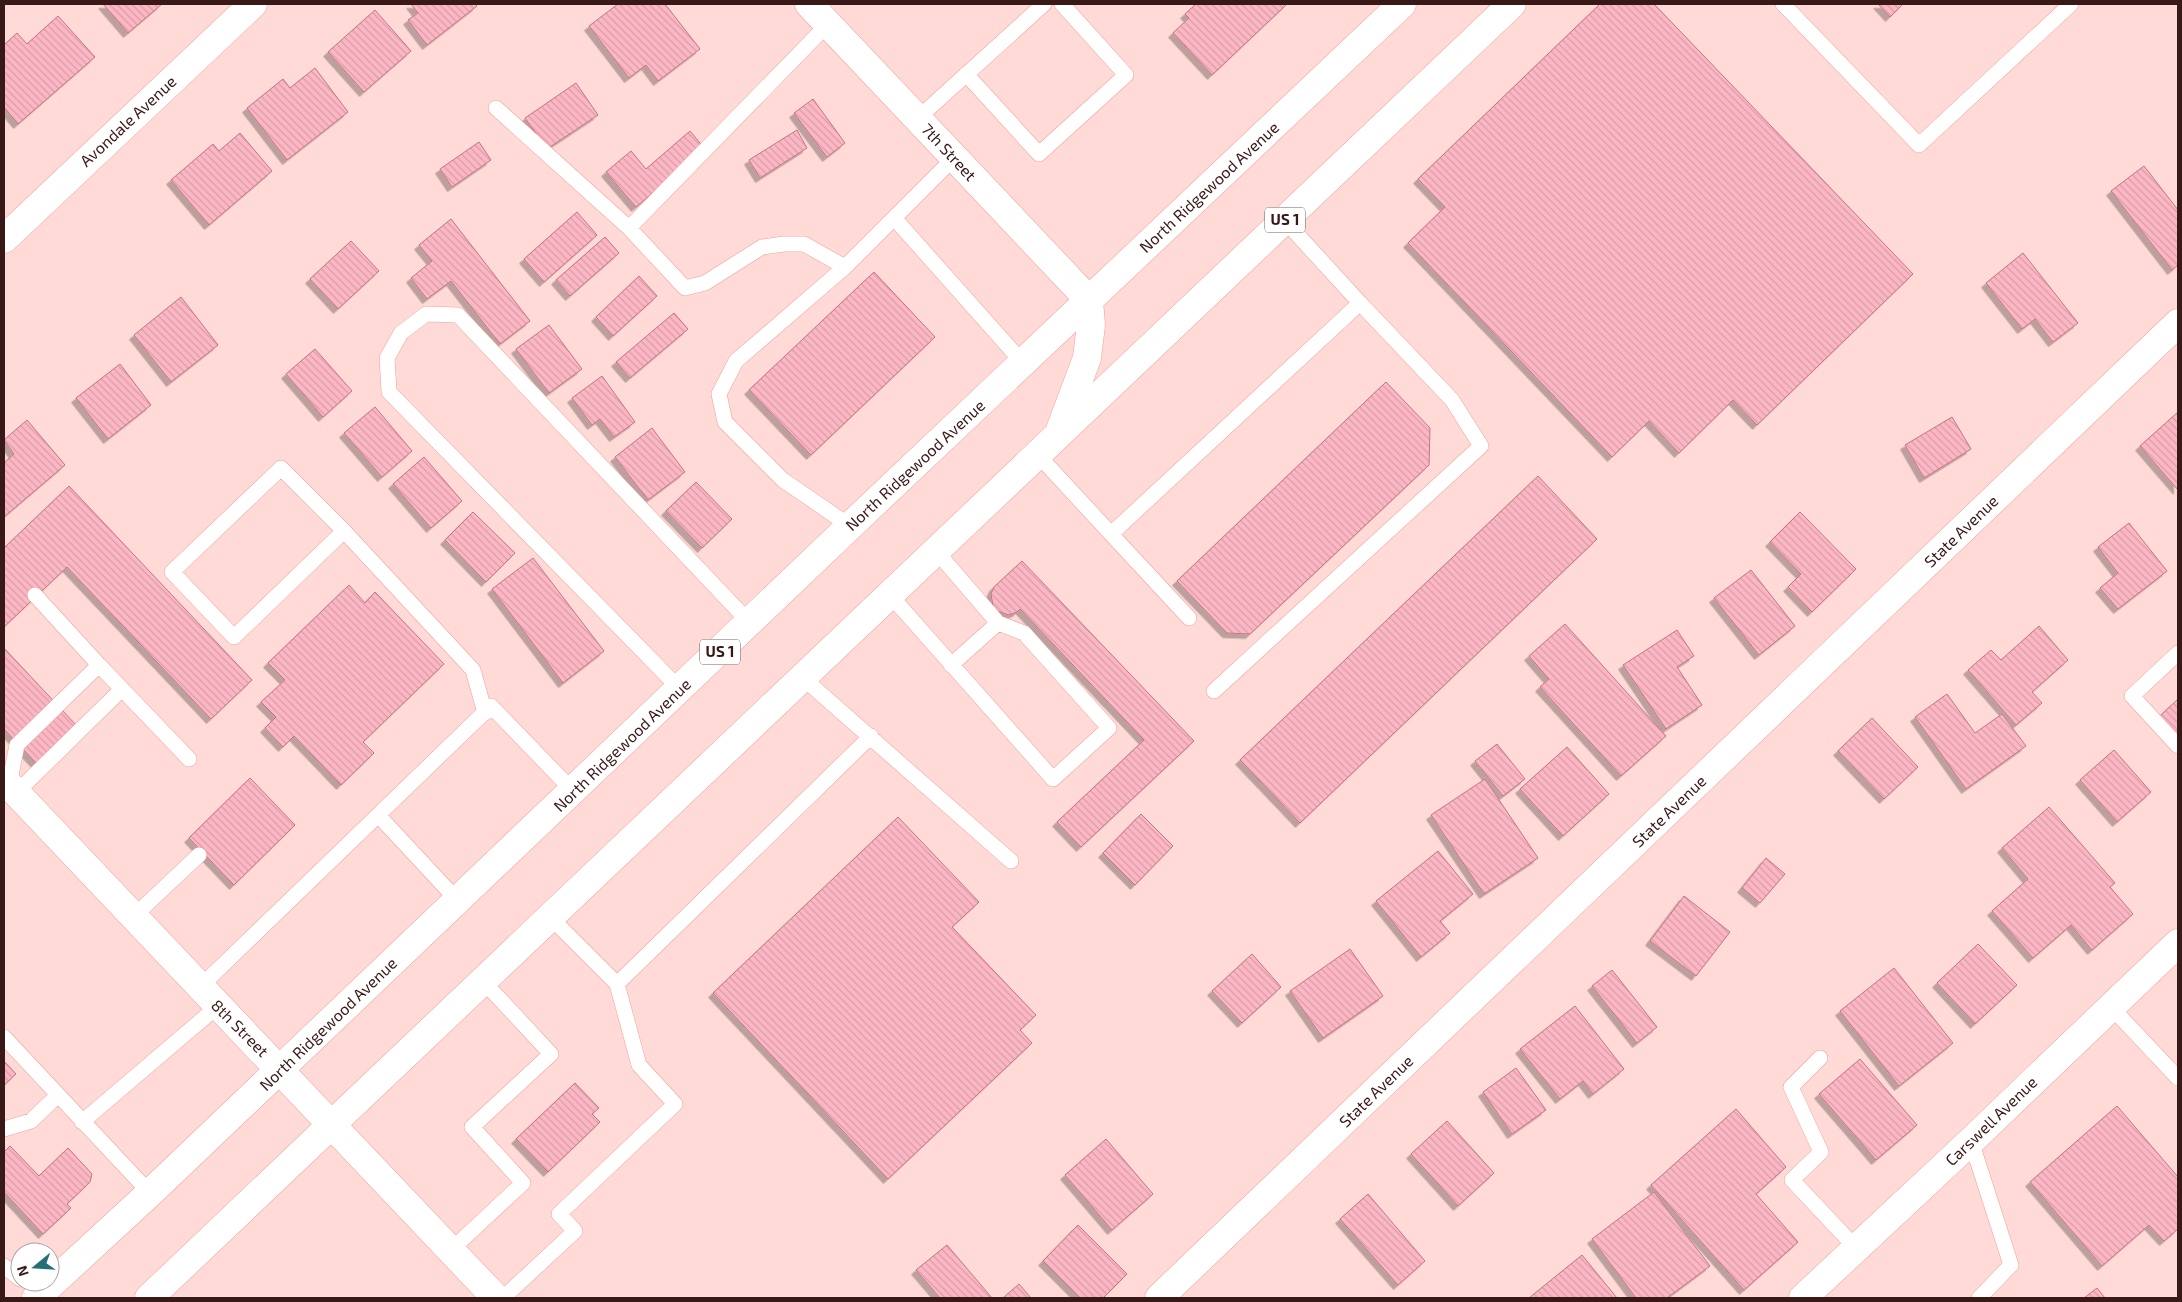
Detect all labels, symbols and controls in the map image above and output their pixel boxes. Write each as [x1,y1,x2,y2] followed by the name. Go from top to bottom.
[76,71,180,170] street label: Avondale Avenue
[1135,117,1282,256] street label: North Ridgewood Avenue
[918,119,981,184] street label: 7th Street
[1265,208,1305,232] road number: US 1
[841,395,988,534] street label: North Ridgewood Avenue
[1920,491,2002,571] street label: State Avenue
[700,640,740,664] road number: US 1
[549,674,694,815] street label: North Ridgewood Avenue
[1628,771,1710,851] street label: State Avenue
[255,953,400,1094] street label: North Ridgewood Avenue
[208,995,273,1060] street label: 8th Street
[1335,1051,1417,1131] street label: State Avenue
[1941,1072,2040,1169] street label: Carswell Avenue
[10,1242,60,1292] north arrow
[13,1264,32,1279] text: N

